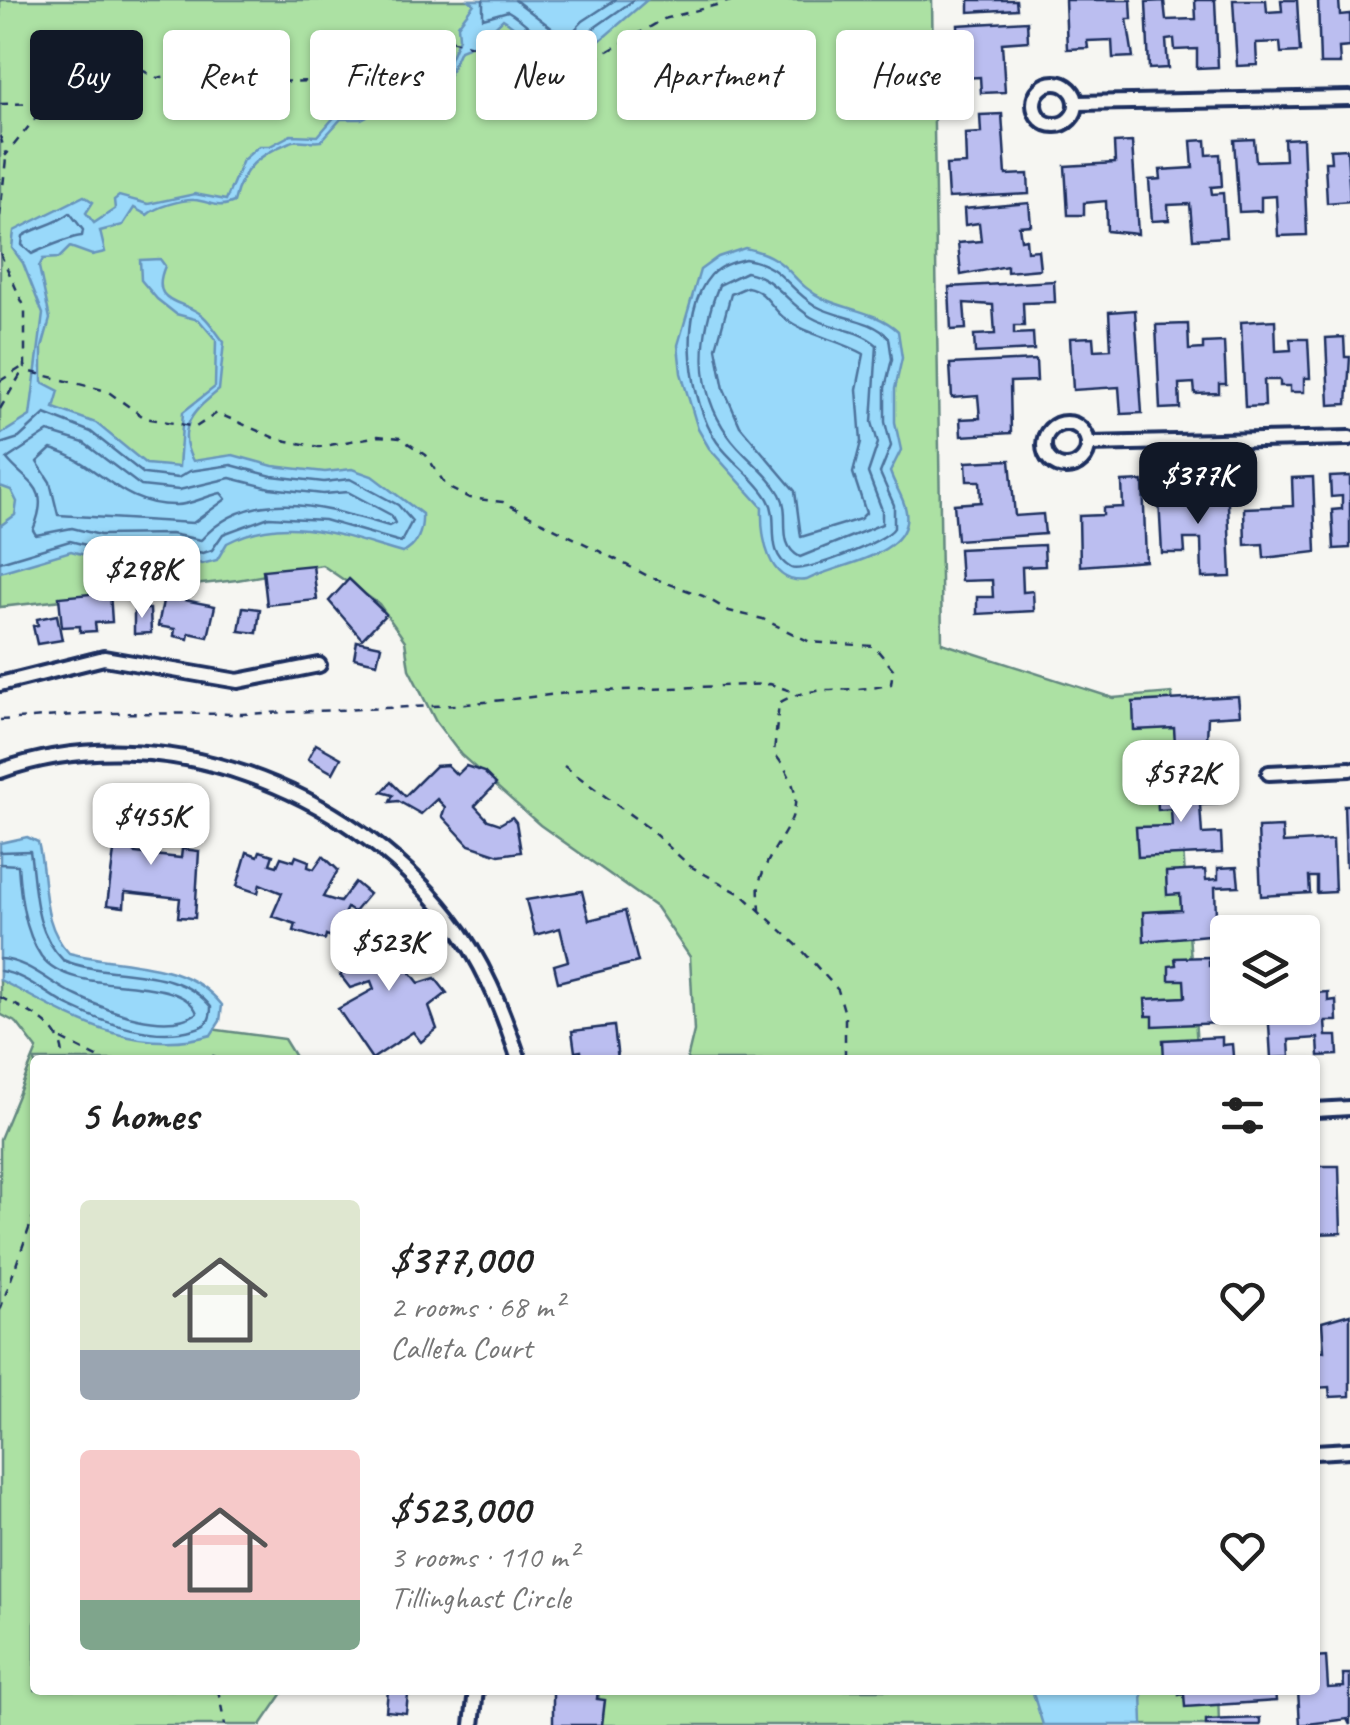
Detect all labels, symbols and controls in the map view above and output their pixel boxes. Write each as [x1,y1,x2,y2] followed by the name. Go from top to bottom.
[30,30,143,120] chip: Buy
[163,30,290,120] chip: Rent
[310,30,456,120] chip: Filters
[476,30,597,120] chip: New
[617,30,816,120] chip: Apartment
[836,30,974,120] chip: House
[1128,442,1268,527] pin: $377K
[1161,454,1235,495] text: $377K
[72,536,212,621] pin: $298K
[105,548,179,589] text: $298K
[1111,740,1251,825] pin: $572K
[1144,752,1218,793] text: $572K
[81,783,221,868] pin: $455K
[115,795,187,836] text: $455K
[319,909,459,994] pin: $523K
[1210,915,1320,1025] map controls
[1210,915,1320,1025] button: layers
[352,921,426,962] text: $523K
[1215,1088,1270,1143] icon: filters
[80,1089,198,1142] text: 5 homes
[390,1233,530,1286] text: $377,000
[160,1240,280,1360] icon: home
[1215,1273,1270,1328] icon: heart
[390,1286,563,1327] text: 2 rooms · 68 m²
[390,1327,532,1368] text: Calleta Court
[390,1483,530,1536] text: $523,000
[160,1490,280,1610] icon: home
[1215,1523,1270,1578] icon: heart
[390,1536,577,1577] text: 3 rooms · 110 m²
[390,1577,570,1618] text: Tillinghast Circle

